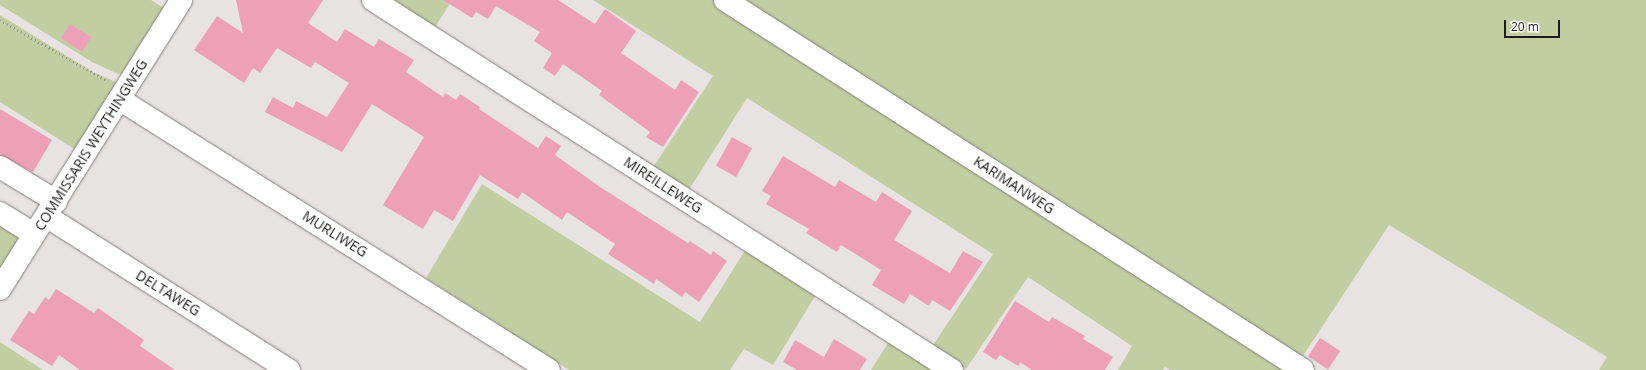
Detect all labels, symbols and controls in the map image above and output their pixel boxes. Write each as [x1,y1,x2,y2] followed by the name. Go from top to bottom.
[1506,12,1562,38] scale bar
[1511,18,1539,35] text: 20 m
[31,56,151,234] street label: COMMISSARIS WEYTHINGWEG
[621,153,705,217] street label: MIREILLEWEG
[970,153,1058,217] street label: KARIMANWEG
[299,207,371,261] street label: MURLIWEG
[133,267,203,319] street label: DELTAWEG

